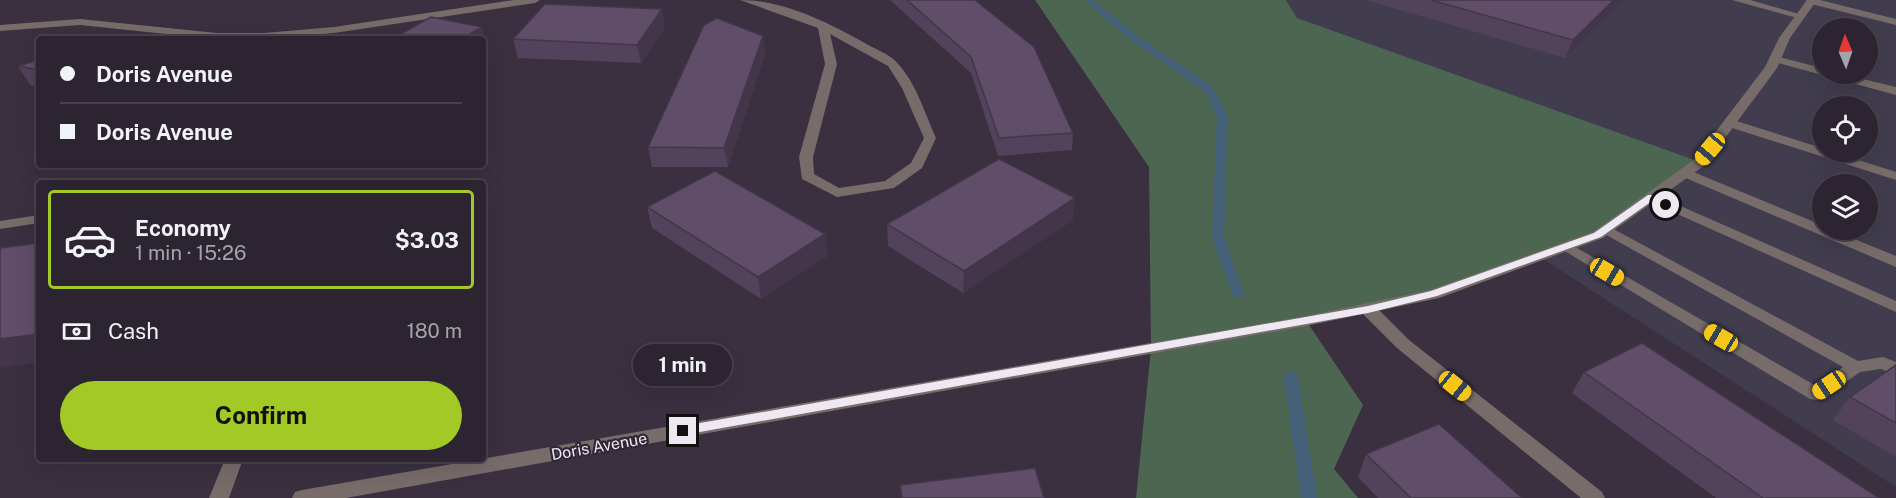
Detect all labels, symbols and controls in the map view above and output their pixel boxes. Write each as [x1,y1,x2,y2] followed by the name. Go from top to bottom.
[1812,18,1878,84] north arrow
[1812,18,1878,240] map controls
[96,61,233,87] text: Doris Avenue
[1812,96,1878,162] button: locate
[96,119,233,145] text: Doris Avenue
[1692,129,1728,169] car
[1812,174,1878,240] button: layers
[1652,191,1679,218] route start
[63,213,117,267] icon: car
[135,215,231,241] text: Economy
[395,227,459,253] text: $3.03
[135,241,246,265] text: 1 min · 15:26
[1587,255,1627,289] car
[60,315,93,348] icon: cash
[108,318,159,344] text: Cash
[407,319,462,343] text: 180 m
[1701,321,1741,355] car
[634,344,732,386] callout: 1 min
[658,353,707,377] text: 1 min
[1809,367,1849,403] car
[1435,368,1475,404] car
[60,381,462,450] button: Confirm
[669,417,696,444] route end
[550,429,649,464] street label: Doris Avenue

